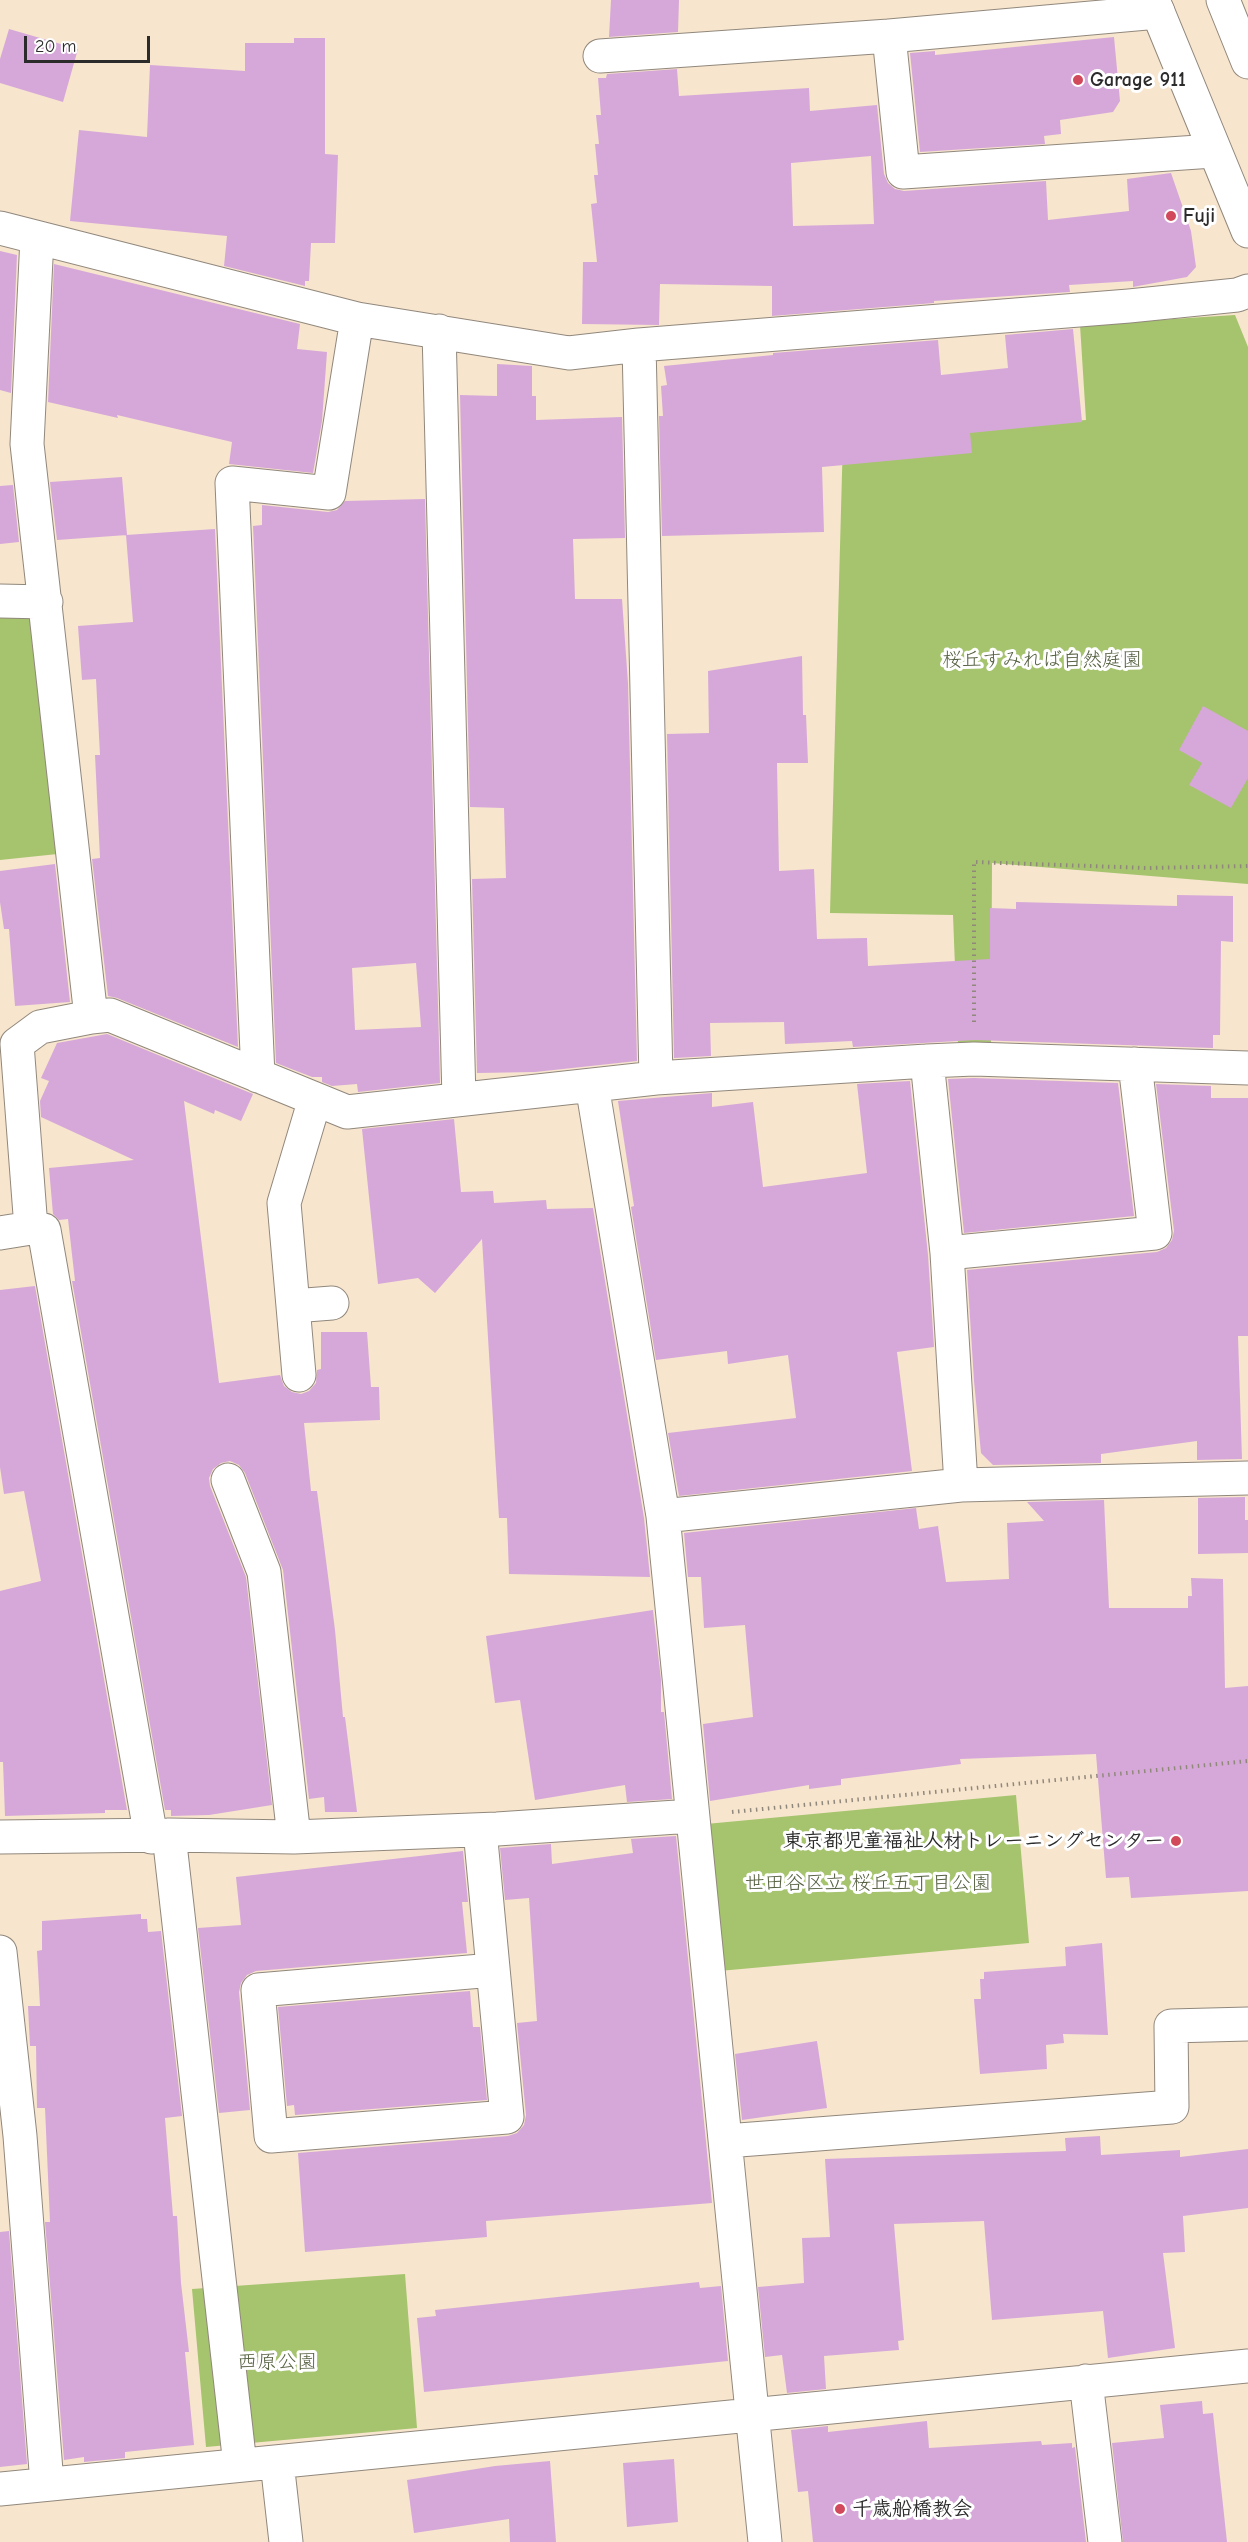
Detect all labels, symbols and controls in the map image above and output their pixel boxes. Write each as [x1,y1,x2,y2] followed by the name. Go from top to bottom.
[27,24,153,62] scale bar
[35,36,76,57] text: 20 m
[1090,68,1186,92] place label: Garage 911
[1071,73,1085,87] marker: Garage 911
[1183,204,1215,228] place label: Fuji
[1164,209,1178,223] marker: Fuji
[942,648,1142,672] park label: 桜丘すみれば自然庭園
[783,1829,1164,1853] place label: 東京都児童福祉人材トレーニングセンター
[1169,1834,1183,1848] marker: 東京都児童福祉人材トレーニングセンター
[745,1871,991,1895] park label: 世田谷区立 桜丘五丁目公園
[237,2350,317,2374] park label: 西原公園
[852,2497,972,2521] place label: 千歳船橋教会
[833,2502,847,2516] marker: 千歳船橋教会

